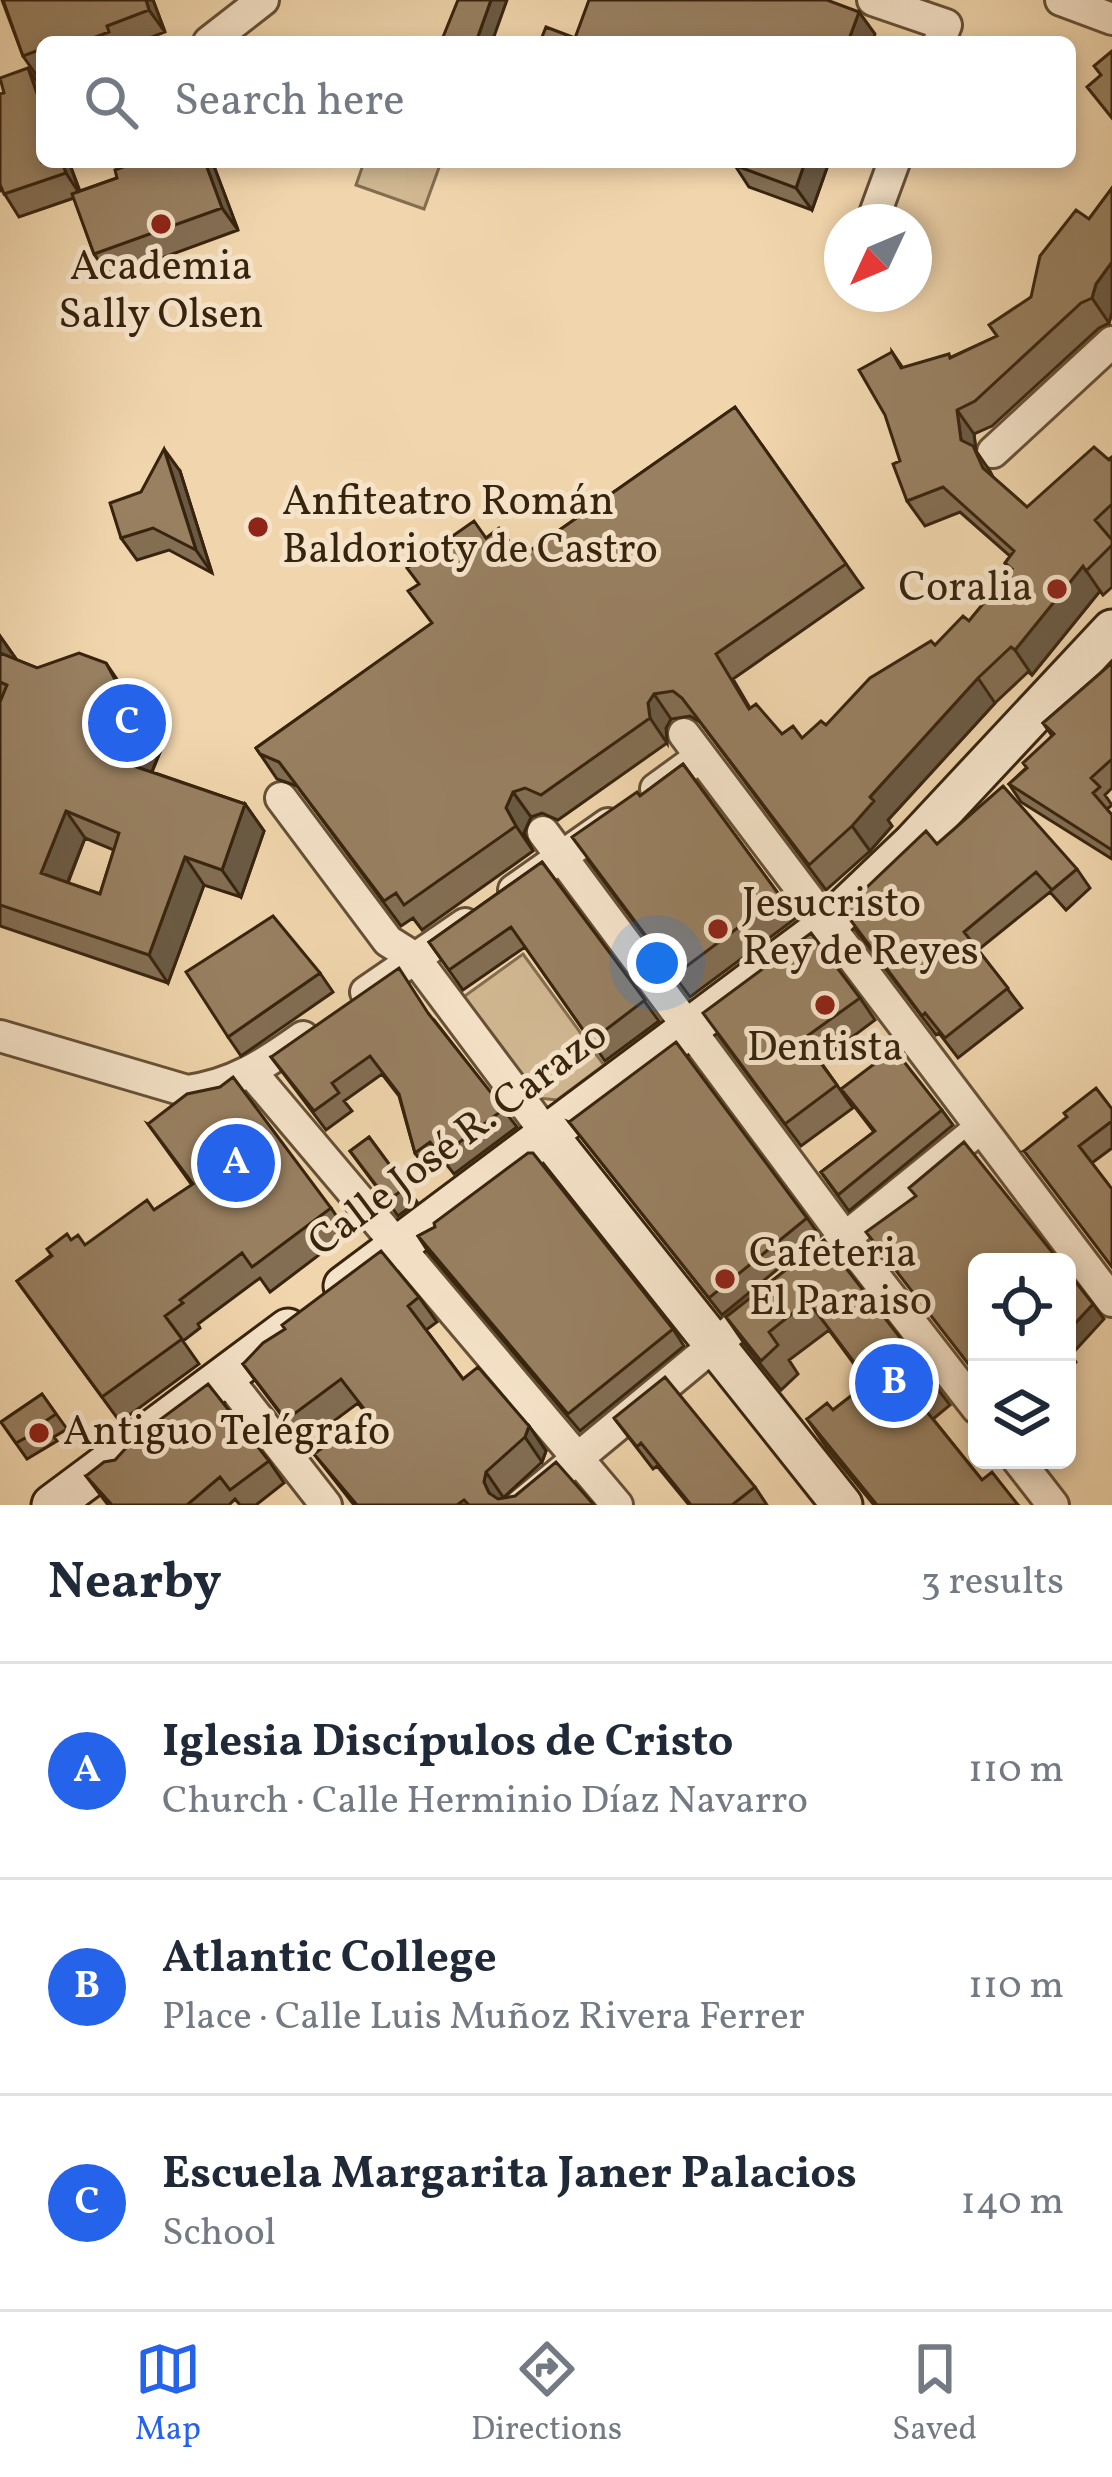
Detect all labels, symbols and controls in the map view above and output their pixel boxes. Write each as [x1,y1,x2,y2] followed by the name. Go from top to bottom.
[36,36,1076,168] search box
[78,69,144,135] icon: search
[174,71,405,134] text: Search here
[824,204,932,312] north arrow
[148,211,174,237] marker: Academia Sally Olsen
[58,239,264,346] place label: Academia Sally Olsen
[282,474,658,581] place label: Anfiteatro Román Baldorioty de Castro
[245,514,271,540] marker: Anfiteatro Román Baldorioty de Castro
[899,560,1033,619] place label: Coralia
[1044,576,1070,602] marker: Coralia
[88,678,166,768] pin: C
[742,876,979,983] place label: Jesucristo Rey de Reyes
[705,916,731,942] marker: Jesucristo Rey de Reyes
[627,933,687,993] your location
[812,992,838,1018] marker: Dentista
[297,1008,621,1272] street label: Calle José R. Carazo
[747,1020,903,1079] place label: Dentista
[197,1118,275,1208] pin: A
[749,1226,932,1333] place label: Cafeteria El Paraiso
[968,1253,1076,1469] map controls
[968,1253,1076,1361] button: locate
[712,1266,738,1292] marker: Cafeteria El Paraiso
[855,1338,933,1428] pin: B
[968,1361,1076,1469] button: layers
[63,1404,390,1463] place label: Antiguo Telégrafo
[26,1420,52,1446] marker: Antiguo Telégrafo
[48,1548,222,1619] text: Nearby
[921,1556,1064,1610] text: 3 results
[162,1712,734,1775] text: Iglesia Discípulos de Cristo
[73,1744,101,1798] text: A
[968,1744,1064,1798] text: 110 m
[162,1775,808,1829] text: Church · Calle Herminio Díaz Navarro
[162,1928,497,1991] text: Atlantic College
[74,1960,100,2014] text: B
[968,1960,1064,2014] text: 110 m
[162,1991,805,2045] text: Place · Calle Luis Muñoz Rivera Ferrer
[162,2144,857,2207] text: Escuela Margarita Janer Palacios
[74,2176,100,2230] text: C
[961,2176,1064,2230] text: 140 m
[162,2207,276,2261] text: School
[135,2336,201,2454] tab: Map
[471,2336,622,2454] tab: Directions
[892,2336,977,2454] tab: Saved

